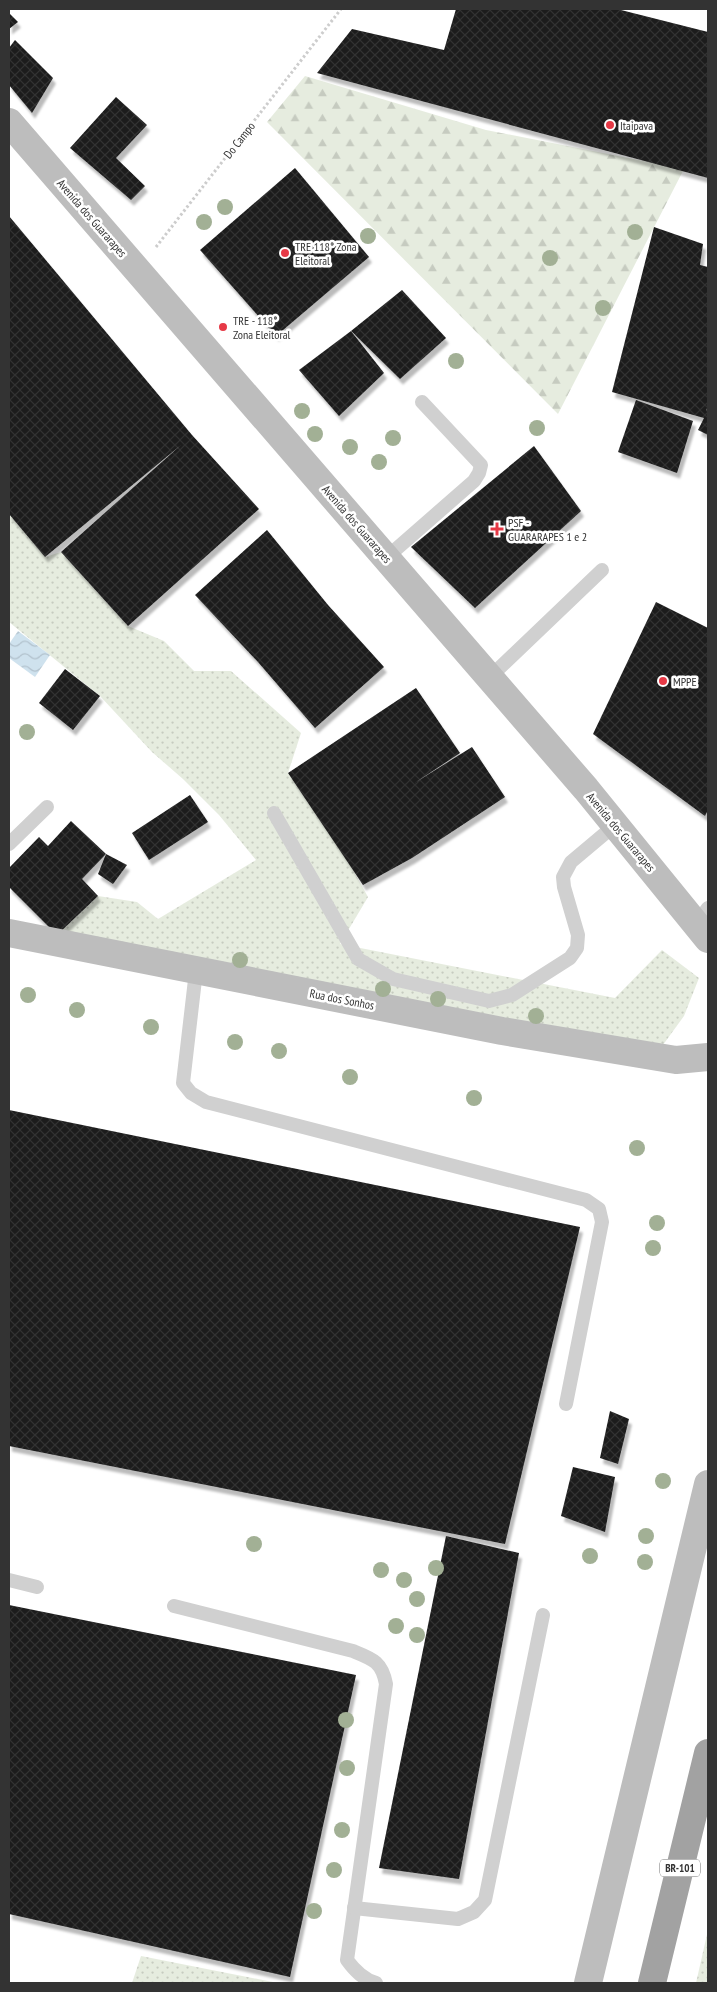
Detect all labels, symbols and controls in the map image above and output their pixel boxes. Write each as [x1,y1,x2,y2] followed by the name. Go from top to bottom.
[620,118,653,133] place label: Itaipava
[220,119,258,161] street label: Do Campo
[604,119,616,131] marker: Itaipava
[54,176,130,260] street label: Avenida dos Guararapes
[295,239,357,268] place label: TRE 118° Zona Eleitoral
[279,247,291,259] marker: TRE 118° Zona Eleitoral
[233,313,291,342] place label: TRE - 118° Zona Eleitoral
[217,321,229,333] marker: TRE - 118° Zona Eleitoral
[319,482,395,566] street label: Avenida dos Guararapes
[508,515,587,544] place label: PSF - GUARARAPES 1 e 2
[490,522,504,536] marker: PSF - GUARARAPES 1 e 2
[673,674,697,689] place label: MPPE
[657,675,669,687] marker: MPPE
[584,789,658,875] street label: Avenida dos Guararapes
[308,985,376,1013] street label: Rua dos Sonhos
[660,1860,700,1876] road number: BR-101

